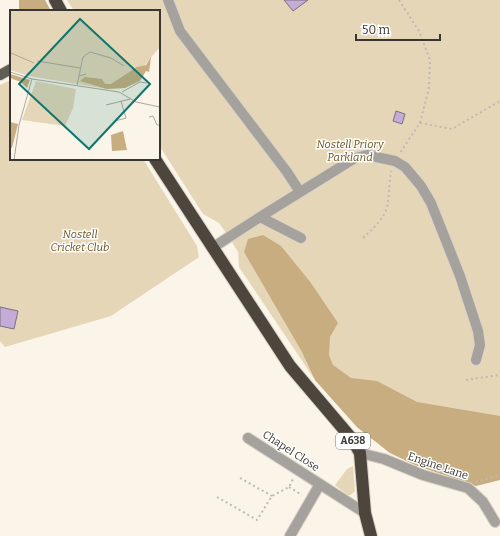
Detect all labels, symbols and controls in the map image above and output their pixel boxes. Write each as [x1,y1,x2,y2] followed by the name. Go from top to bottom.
[10,10,160,160] inset map
[356,16,440,42] scale bar
[362,23,391,37] text: 50 m
[316,138,385,164] park label: Nostell Priory Parkland
[51,228,109,254] park label: Nostell Cricket Club
[260,428,322,474] street label: Chapel Close
[336,433,370,449] road number: A638
[406,450,470,482] street label: Engine Lane

